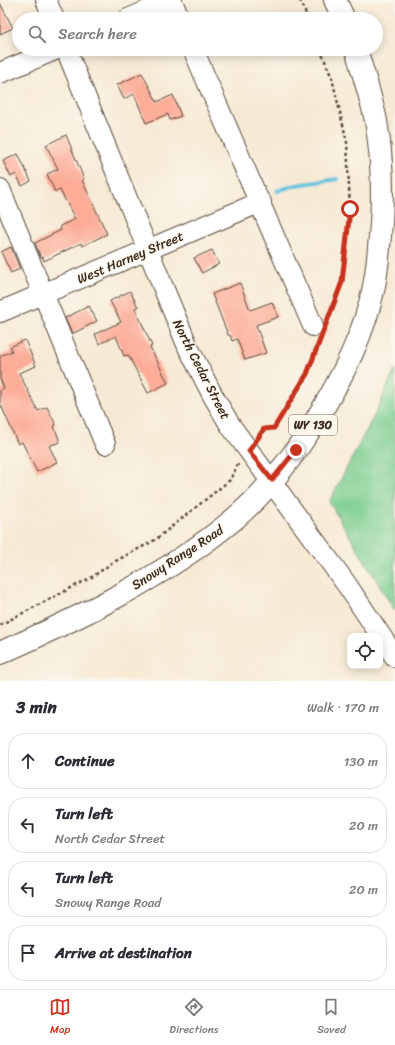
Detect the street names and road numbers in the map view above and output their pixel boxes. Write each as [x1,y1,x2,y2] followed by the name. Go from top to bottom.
[73,224,187,290] street label: West Harney Street
[166,315,237,424] street label: North Cedar Street
[289,415,337,435] road number: WY 130
[126,518,229,596] street label: Snowy Range Road

